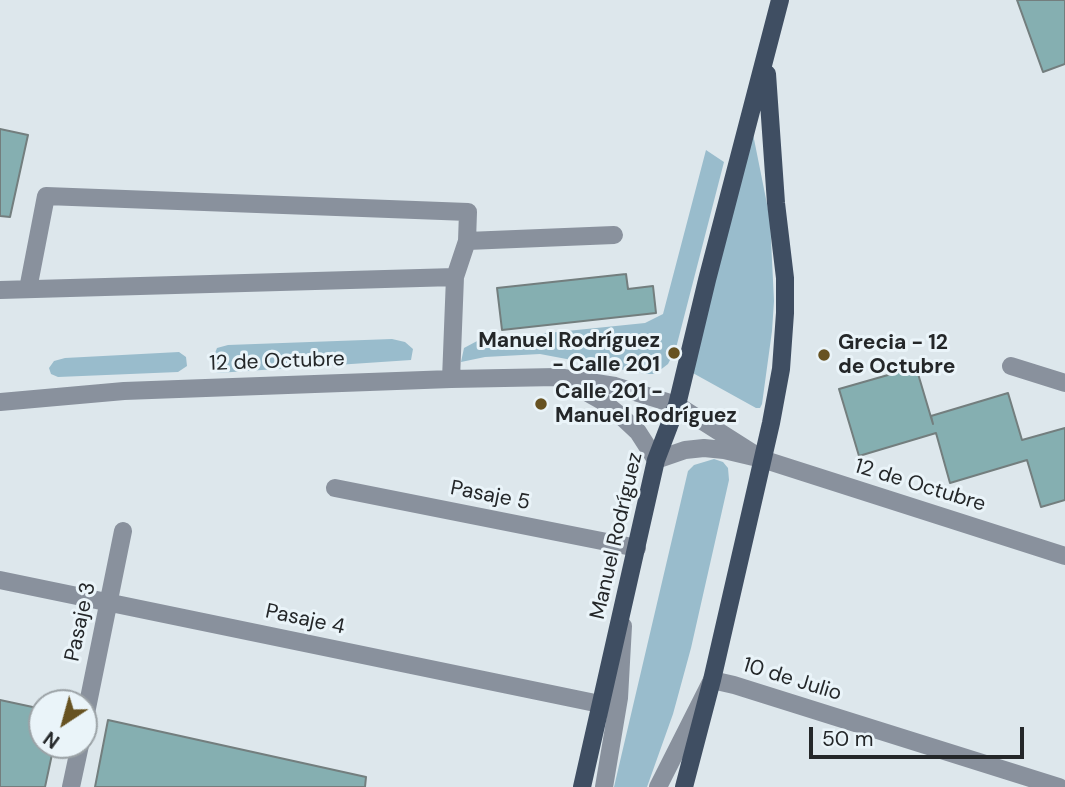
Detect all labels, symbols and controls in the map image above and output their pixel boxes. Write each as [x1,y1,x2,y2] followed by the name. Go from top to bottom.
[478,328,660,378] place label: Manuel Rodríguez - Calle 201
[838,330,955,380] place label: Grecia - 12 de Octubre
[666,345,682,361] marker: Manuel Rodríguez - Calle 201
[209,347,345,377] street label: 12 de Octubre
[816,347,832,363] marker: Grecia - 12 de Octubre
[555,379,737,429] place label: Calle 201 - Manuel Rodríguez
[533,396,549,412] marker: Calle 201 - Manuel Rodríguez
[586,450,648,622] street label: Manuel Rodríguez
[851,454,989,518] street label: 12 de Octubre
[448,476,532,516] street label: Pasaje 5
[60,580,102,664] street label: Pasaje 3
[263,599,347,641] street label: Pasaje 4
[740,653,844,707] street label: 10 de Julio
[28,689,98,759] north arrow
[813,714,1028,758] scale bar
[822,725,873,753] text: 50 m
[39,726,64,754] text: N

